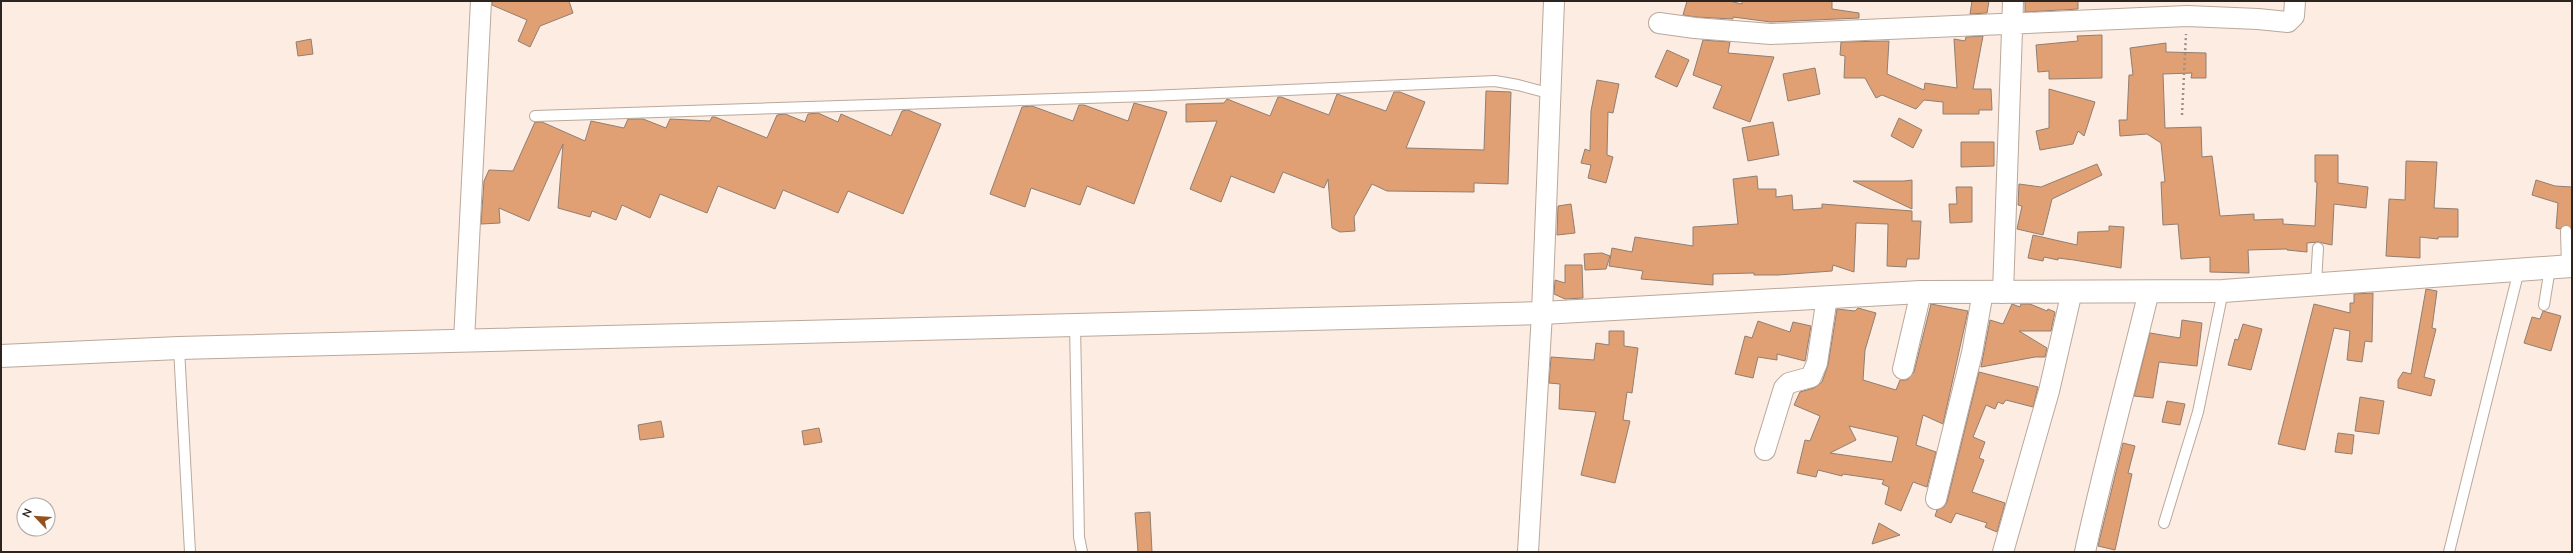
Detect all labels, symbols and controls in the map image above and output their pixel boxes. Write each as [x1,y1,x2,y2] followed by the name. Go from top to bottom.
[16,497,56,537] north arrow
[19,506,35,519] text: N

